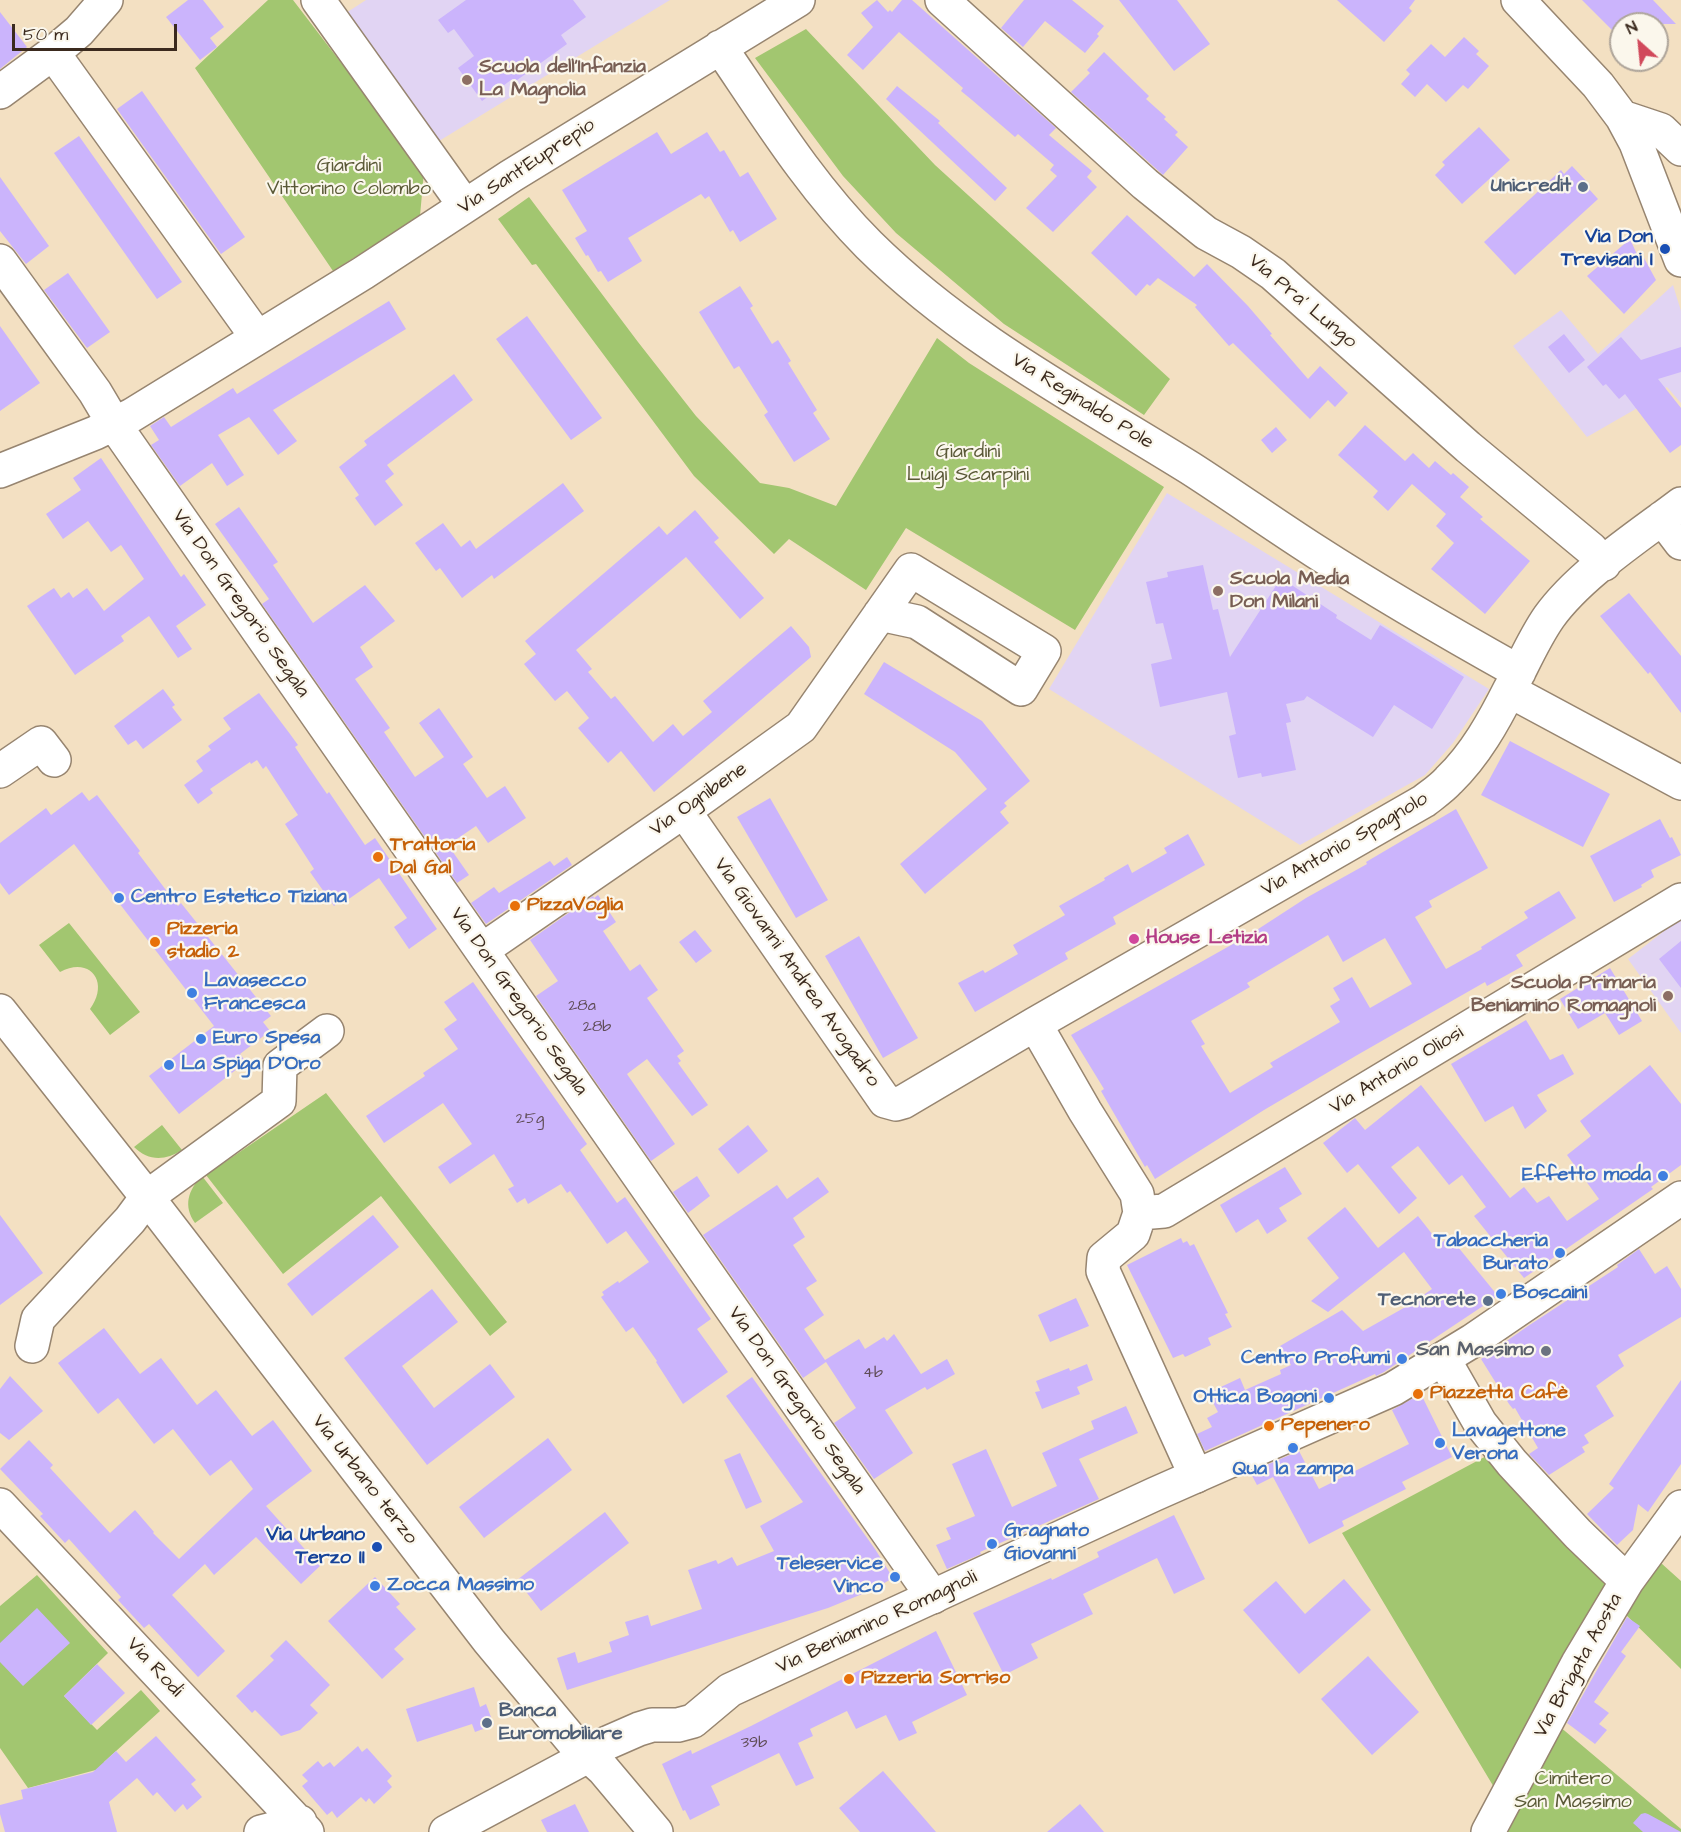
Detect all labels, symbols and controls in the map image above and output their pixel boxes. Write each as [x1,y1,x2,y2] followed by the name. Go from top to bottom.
[15,12,180,50] scale bar
[1609,12,1669,72] north arrow
[1622,16,1641,40] text: N
[23,22,68,47] text: 50 m
[479,56,646,103] place label: Scuola dell'Infanzia La Magnolia
[460,73,474,87] marker: Scuola dell'Infanzia La Magnolia
[454,114,600,220] street label: Via Sant'Euprepio
[267,155,431,202] park label: Giardini Vittorino Colombo
[1491,175,1571,199] place label: Unicredit
[1576,180,1590,194] marker: Unicredit
[1561,226,1653,273] place label: Via Don Trevisani I
[1658,242,1672,256] marker: Via Don Trevisani I
[1243,250,1361,354] street label: Via Pra' Lungo
[1007,349,1157,455] street label: Via Reginaldo Pole
[907,441,1029,488] park label: Giardini Luigi Scarpini
[166,505,314,703] street label: Via Don Gregorio Segala
[1230,568,1349,615] place label: Scuola Media Don Milani
[1211,584,1225,598] marker: Scuola Media Don Milani
[646,758,752,842] street label: Via Ognibene
[1257,788,1433,902] street label: Via Antonio Spagnolo
[390,834,475,881] place label: Trattoria Dal Gal
[371,850,385,864] marker: Trattoria Dal Gal
[708,854,884,1092] street label: Via Giovanni Andrea Avogadro
[131,886,347,910] place label: Centro Estetico Tiziana
[112,891,126,905] marker: Centro Estetico Tiziana
[527,894,623,918] place label: PizzaVoglia
[508,899,522,913] marker: PizzaVoglia
[444,903,592,1101] street label: Via Don Gregorio Segala
[167,918,239,965] place label: Pizzeria stadio 2
[1146,927,1267,951] place label: House Letizia
[1127,932,1141,946] marker: House Letizia
[148,935,162,949] marker: Pizzeria stadio 2
[204,970,306,1017] place label: Lavasecco Francesca
[1471,972,1656,1019] place label: Scuola Primaria Beniamino Romagnoli
[185,986,199,1000] marker: Lavasecco Francesca
[1661,989,1675,1003] marker: Scuola Primaria Beniamino Romagnoli
[568,997,596,1017] house number: 28a
[583,1018,611,1038] house number: 28b
[1326,1022,1468,1120] street label: Via Antonio Oliosi
[213,1027,320,1051] place label: Euro Spesa
[194,1032,208,1046] marker: Euro Spesa
[181,1053,320,1077] place label: La Spiga D'Oro
[162,1058,176,1072] marker: La Spiga D'Oro
[516,1110,544,1130] house number: 25g
[1522,1164,1651,1188] place label: Effetto moda
[1656,1169,1670,1183] marker: Effetto moda
[1434,1230,1548,1277] place label: Tabaccheria Burato
[1553,1246,1567,1260] marker: Tabaccheria Burato
[1513,1282,1587,1306] place label: Boscaini
[1494,1287,1508,1301] marker: Boscaini
[1378,1289,1476,1313] place label: Tecnorete
[1481,1294,1495,1308] marker: Tecnorete
[722,1302,870,1500] street label: Via Don Gregorio Segala
[1416,1339,1534,1363] place label: San Massimo
[1539,1344,1553,1358] marker: San Massimo
[1241,1347,1390,1371] place label: Centro Profumi
[1395,1352,1409,1366] marker: Centro Profumi
[863,1364,883,1384] house number: 4b
[1430,1382,1568,1406] place label: Piazzetta Cafè
[1194,1386,1317,1410] place label: Ottica Bogoni
[1411,1387,1425,1401] marker: Piazzetta Cafè
[1322,1391,1336,1405] marker: Ottica Bogoni
[306,1410,422,1550] street label: Via Urbano terzo
[1281,1414,1370,1438] place label: Pepenero
[1262,1419,1276,1433] marker: Pepenero
[1452,1420,1566,1467] place label: Lavagettone Verona
[1433,1436,1447,1450] marker: Lavagettone Verona
[1286,1441,1300,1455] marker: Qua la zampa
[1233,1458,1353,1482] place label: Qua la zampa
[1004,1520,1089,1567] place label: Gragnato Giovanni
[266,1524,365,1571] place label: Via Urbano Terzo II
[985,1537,999,1551] marker: Gragnato Giovanni
[370,1540,384,1554] marker: Via Urbano Terzo II
[777,1553,883,1600] place label: Teleservice Vinco
[773,1566,981,1680] street label: Via Beniamino Romagnoli
[888,1570,902,1584] marker: Teleservice Vinco
[387,1574,534,1598] place label: Zocca Massimo
[368,1579,382,1593] marker: Zocca Massimo
[1529,1590,1629,1742] street label: Via Brigata Aosta
[120,1633,188,1703] street label: Via Rodi
[861,1667,1010,1691] place label: Pizzeria Sorriso
[842,1672,856,1686] marker: Pizzeria Sorriso
[499,1700,623,1747] place label: Banca Euromobiliare
[480,1716,494,1730] marker: Banca Euromobiliare
[741,1734,767,1754] house number: 39b
[1514,1768,1632,1815] park label: Cimitero San Massimo

